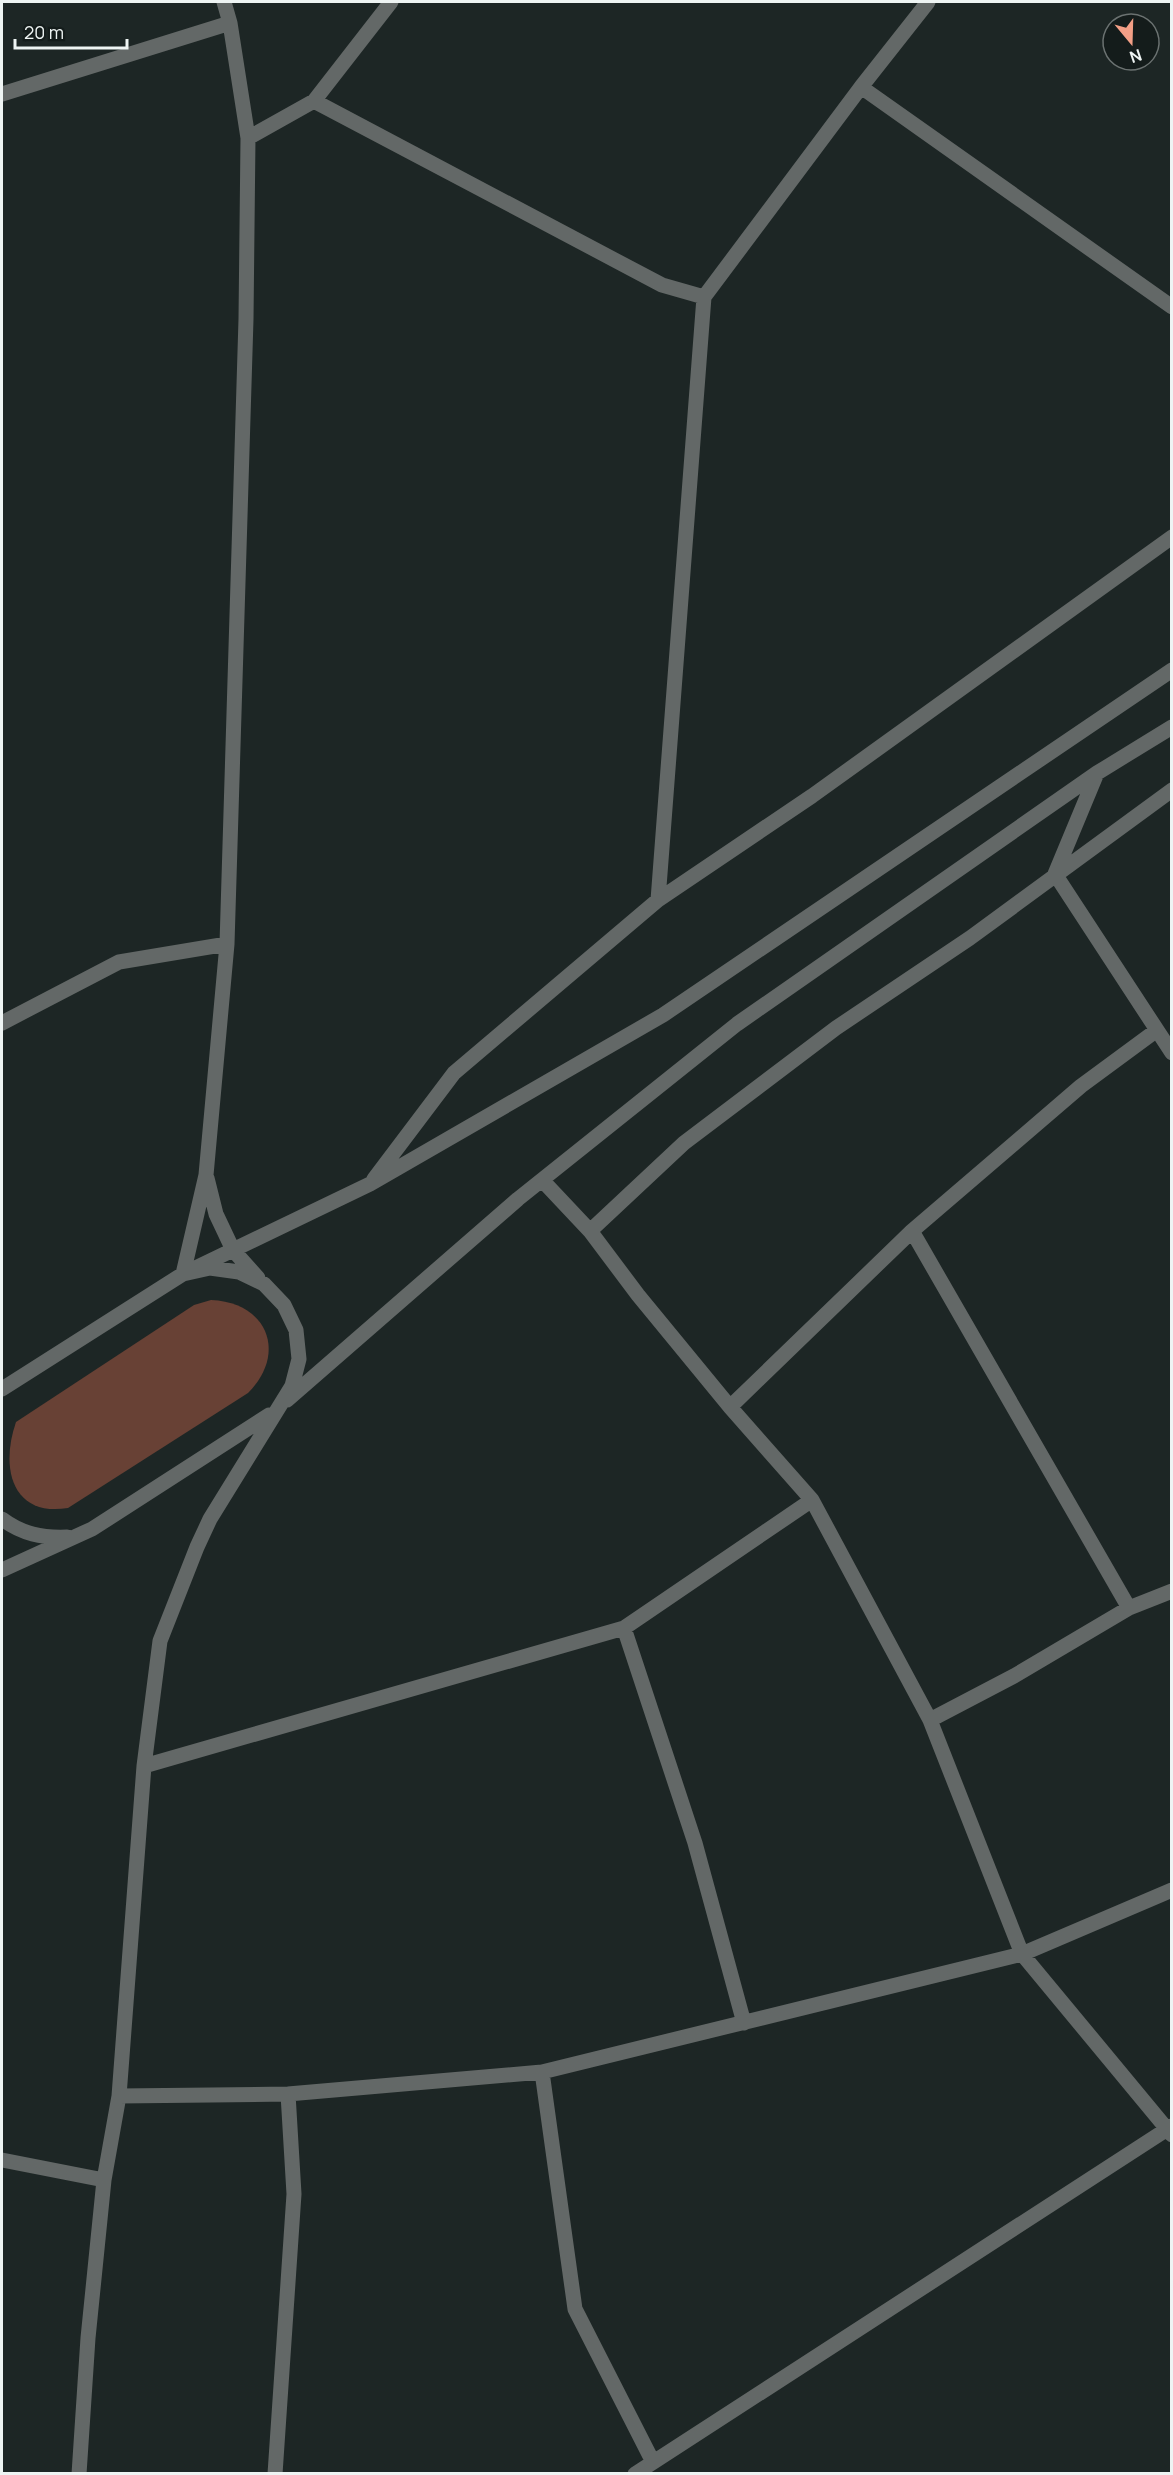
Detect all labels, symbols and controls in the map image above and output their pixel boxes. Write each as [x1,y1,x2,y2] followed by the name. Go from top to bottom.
[15,12,128,50] scale bar
[1101,12,1161,72] north arrow
[24,20,64,44] text: 20 m
[1127,44,1145,68] text: N

